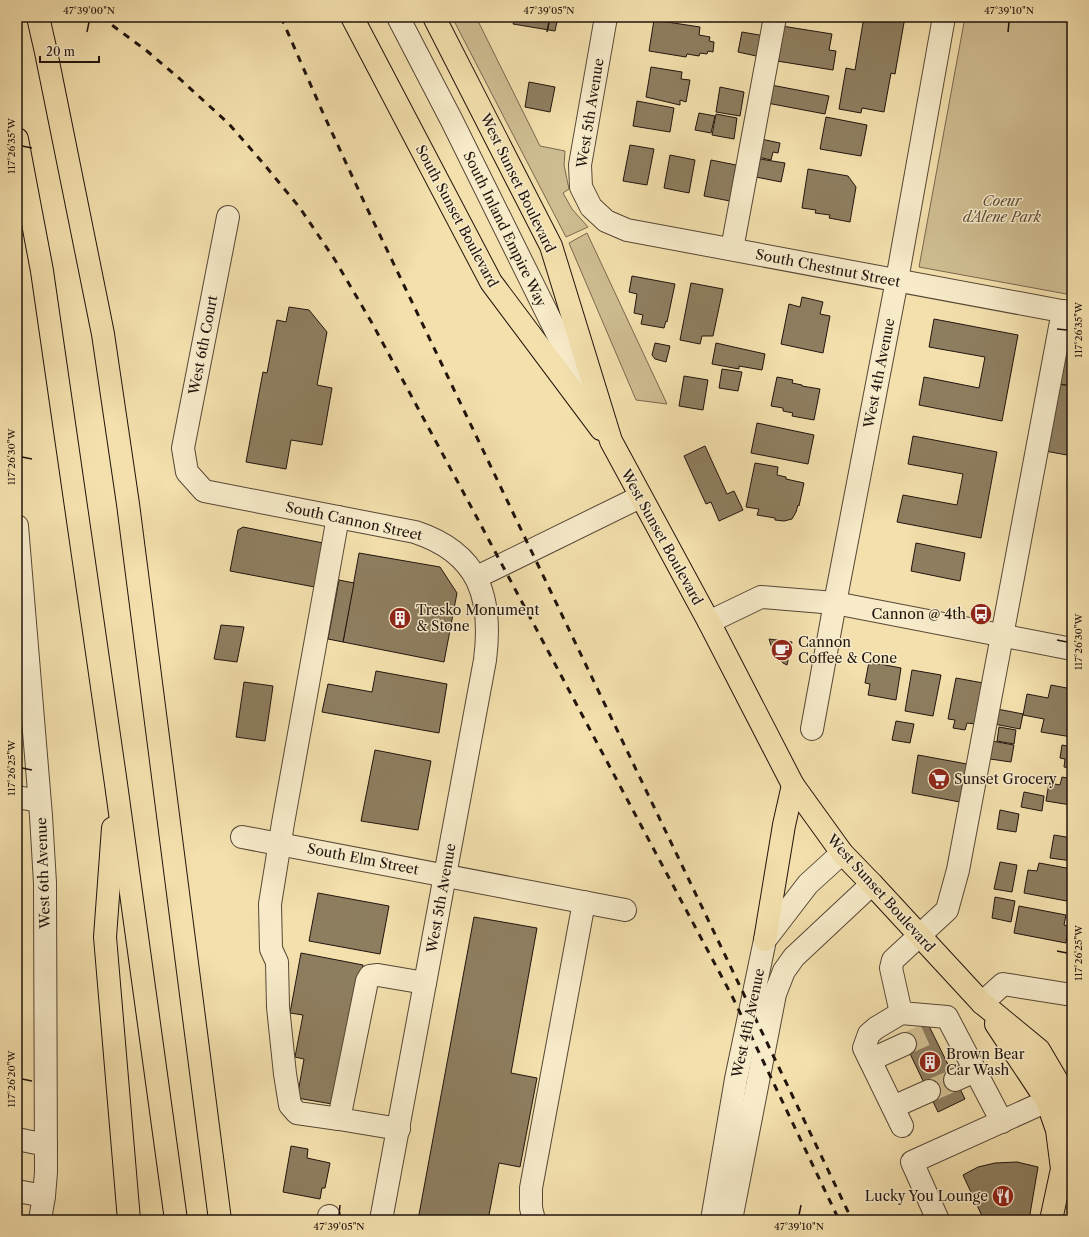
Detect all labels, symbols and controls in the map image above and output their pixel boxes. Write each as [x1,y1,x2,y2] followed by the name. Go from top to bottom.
[63,4,115,17] text: 47°39'00"N
[523,4,575,17] text: 47°39'05"N
[984,4,1034,17] text: 47°39'10"N
[40,38,99,64] scale bar
[46,44,75,59] text: 20 m
[572,57,608,170] street label: West 5th Avenue
[476,110,560,256] street label: West Sunset Boulevard
[5,117,18,174] text: 117°26'35"W
[412,142,502,291] street label: South Sunset Boulevard
[459,148,551,310] street label: South Inland Empire Way
[963,192,1042,226] park label: Coeur d'Alene Park
[754,245,902,291] street label: South Chestnut Street
[184,294,221,397] street label: West 6th Court
[1072,301,1085,358] text: 117°26'35"W
[859,316,898,430] street label: West 4th Avenue
[5,428,18,485] text: 117°26'30"W
[617,465,707,609] street label: West Sunset Boulevard
[284,498,424,544] street label: South Cannon Street
[416,601,540,635] place label: Tresko Monument & Stone
[968,601,994,627] bus stop icon: Cannon @ 4th
[387,605,413,631] building icon: Tresko Monument & Stone
[871,605,966,623] place label: Cannon @ 4th
[1072,613,1085,670] text: 117°26'30"W
[798,633,897,667] place label: Cannon Coffee & Cone
[769,637,795,663] cafe icon: Cannon Coffee & Cone
[5,739,18,796] text: 117°26'25"W
[926,766,952,792] supermarket icon: Sunset Grocery
[954,770,1057,788] place label: Sunset Grocery
[32,817,54,930] street label: West 6th Avenue
[823,830,939,956] street label: West Sunset Boulevard
[306,839,420,879] street label: South Elm Street
[422,842,460,955] street label: West 5th Avenue
[1072,924,1085,981] text: 117°26'25"W
[727,966,768,1080] street label: West 4th Avenue
[946,1045,1025,1079] place label: Brown Bear Car Wash
[5,1049,18,1107] text: 117°26'20"W
[917,1049,943,1075] building icon: Brown Bear Car Wash
[990,1183,1016,1209] restaurant icon: Lucky You Lounge
[865,1187,988,1205] place label: Lucky You Lounge
[313,1220,365,1233] text: 47°39'05"N
[774,1220,824,1233] text: 47°39'10"N

